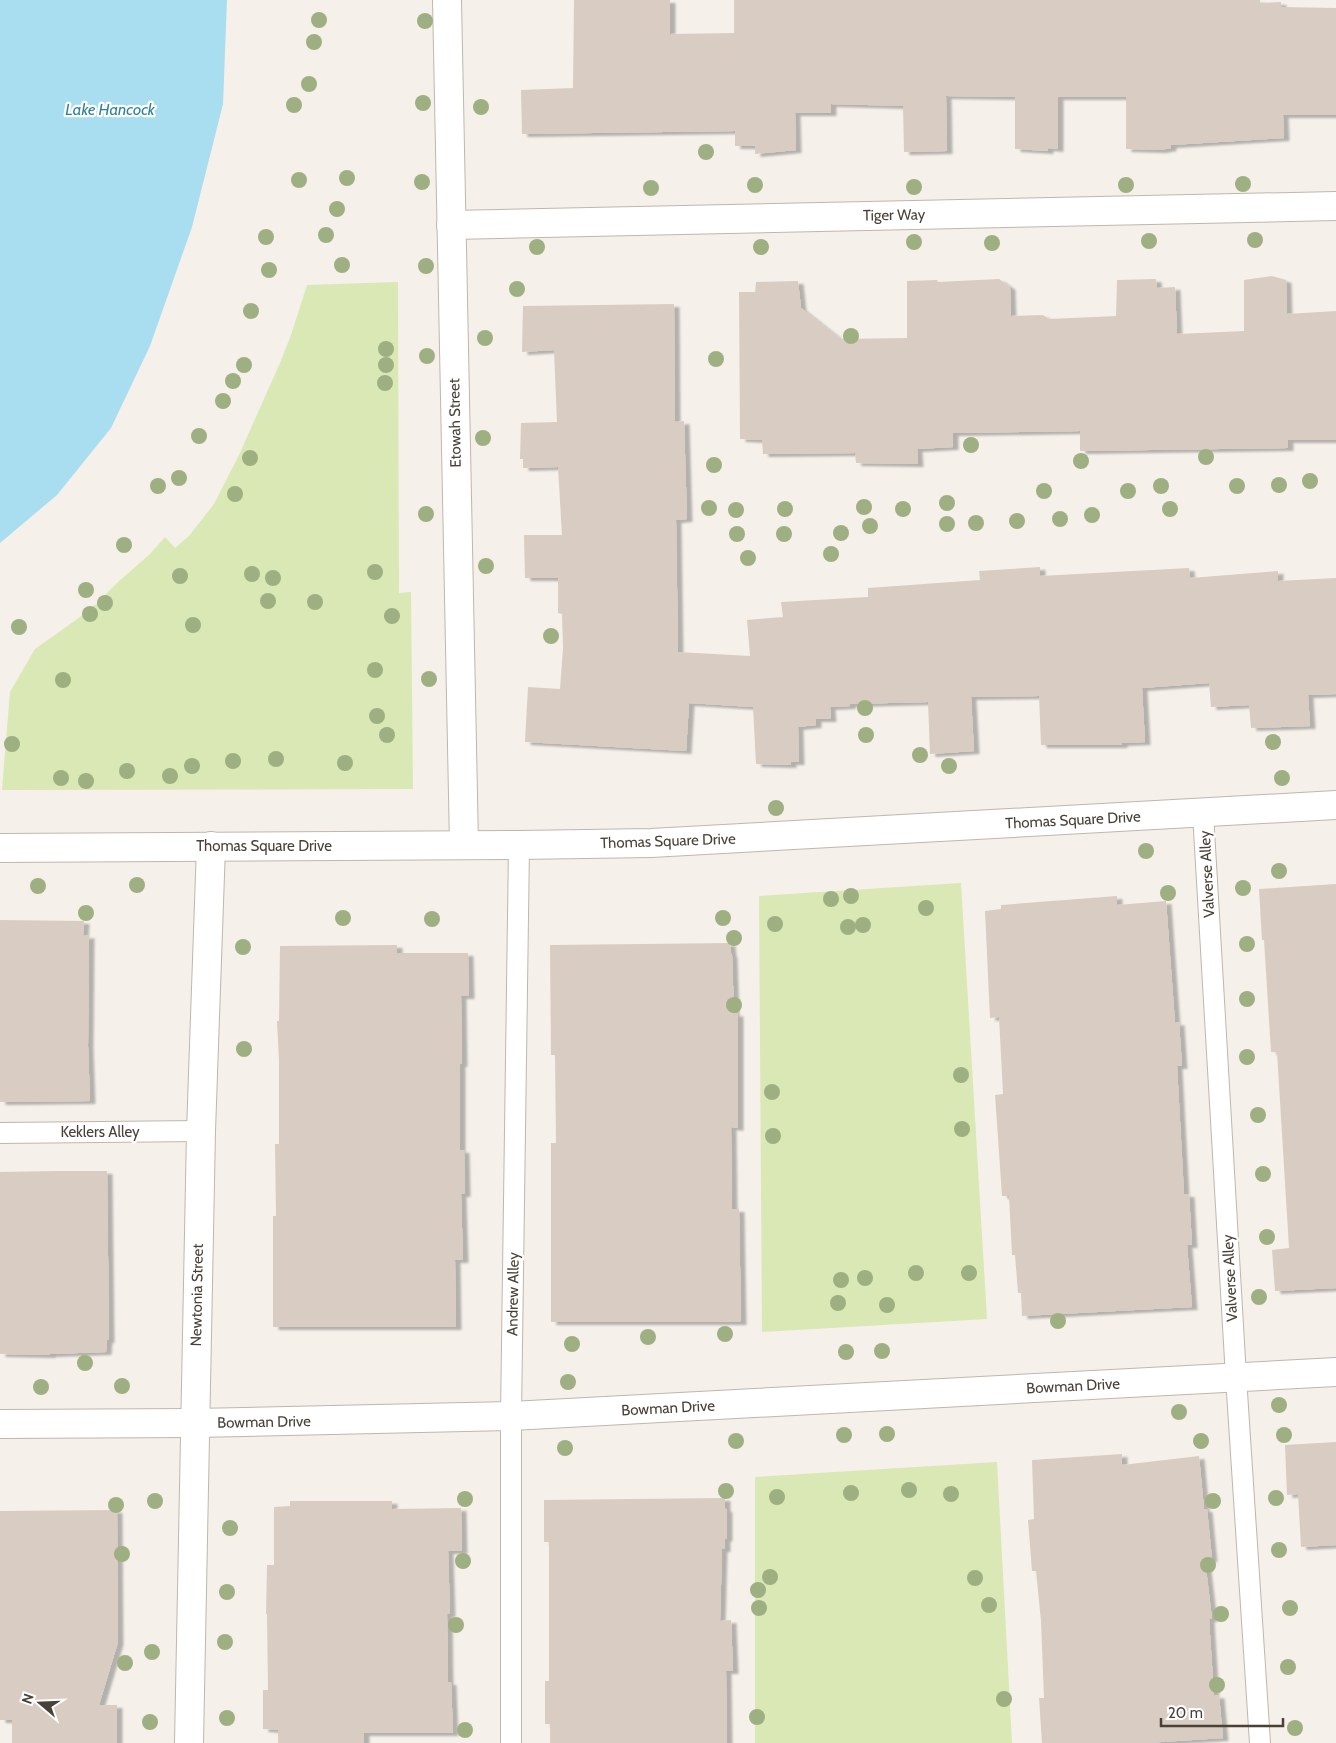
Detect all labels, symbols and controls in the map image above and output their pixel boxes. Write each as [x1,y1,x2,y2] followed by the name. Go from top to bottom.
[65,100,156,119] water label: Lake Hancock
[863,205,926,225] street label: Tiger Way
[445,378,465,468] street label: Etowah Street
[1005,807,1142,833] street label: Thomas Square Drive
[1196,829,1218,918] street label: Valverse Alley
[600,830,736,852] street label: Thomas Square Drive
[196,837,332,855] street label: Thomas Square Drive
[60,1123,140,1141] street label: Keklers Alley
[1219,1233,1241,1322] street label: Valverse Alley
[187,1243,207,1347] street label: Newtonia Street
[503,1252,523,1336] street label: Andrew Alley
[1026,1375,1121,1397] street label: Bowman Drive
[621,1397,716,1419] street label: Bowman Drive
[217,1412,311,1432] street label: Bowman Drive
[15,1678,65,1728] north arrow
[18,1691,38,1706] text: N
[1161,1696,1284,1728] scale bar
[1168,1704,1203,1722] text: 20 m

